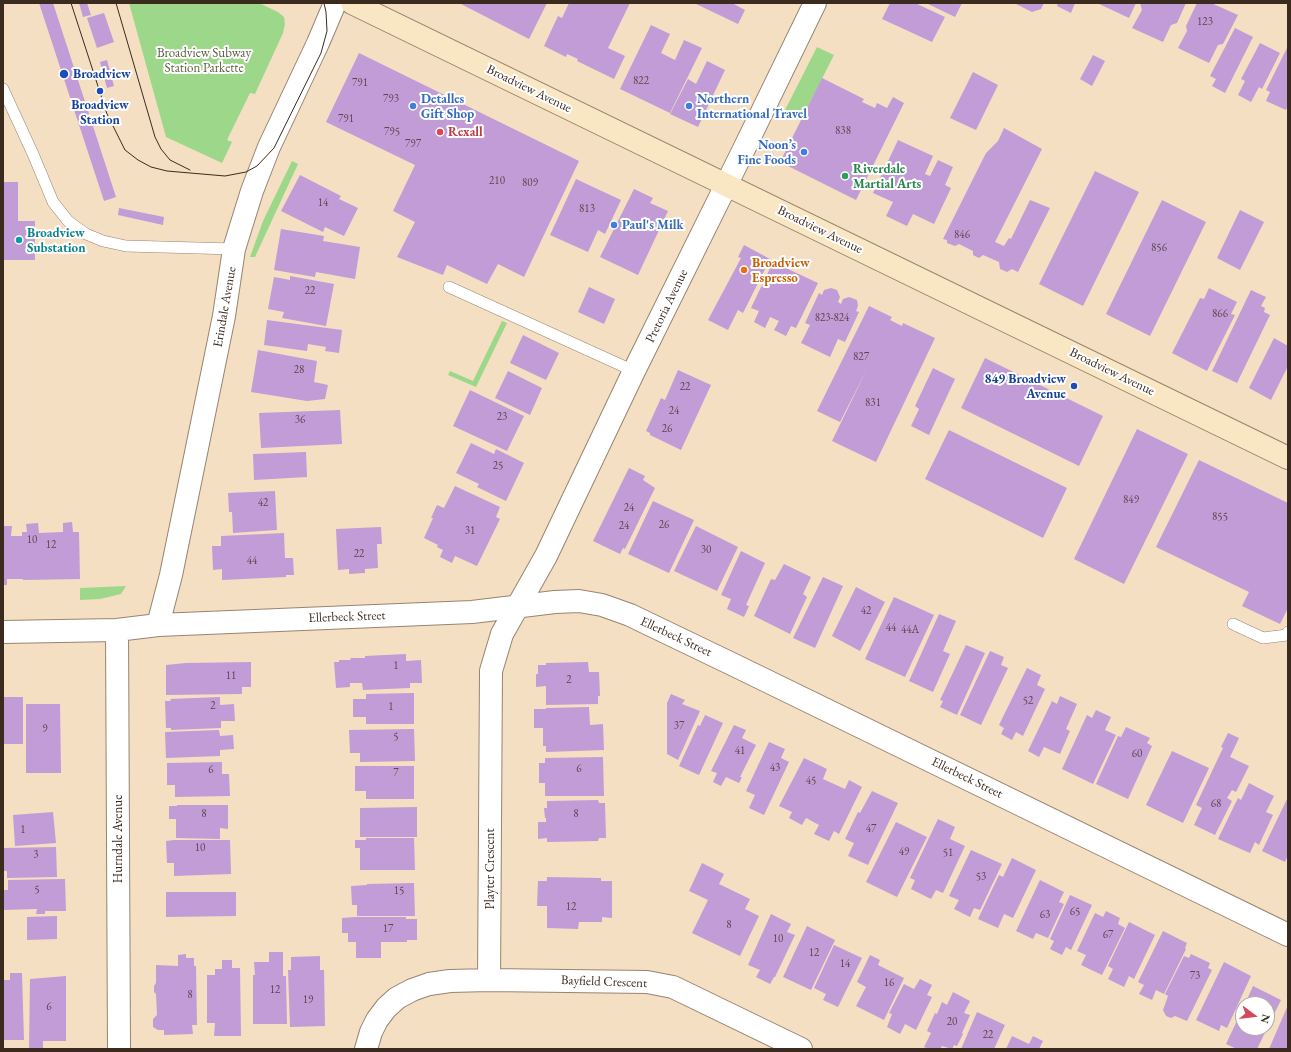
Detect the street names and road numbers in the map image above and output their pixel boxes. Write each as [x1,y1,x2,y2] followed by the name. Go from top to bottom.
[484,62,574,116] street label: Broadview Avenue
[775,203,865,257] street label: Broadview Avenue
[210,265,240,349] street label: Erindale Avenue
[643,267,691,345] street label: Pretoria Avenue
[1067,345,1157,399] street label: Broadview Avenue
[308,608,386,626] street label: Ellerbeck Street
[638,614,714,660] street label: Ellerbeck Street
[929,754,1005,802] street label: Ellerbeck Street
[110,795,126,883] street label: Hurndale Avenue
[482,828,498,910] street label: Playter Crescent
[561,973,647,991] street label: Bayfield Crescent

